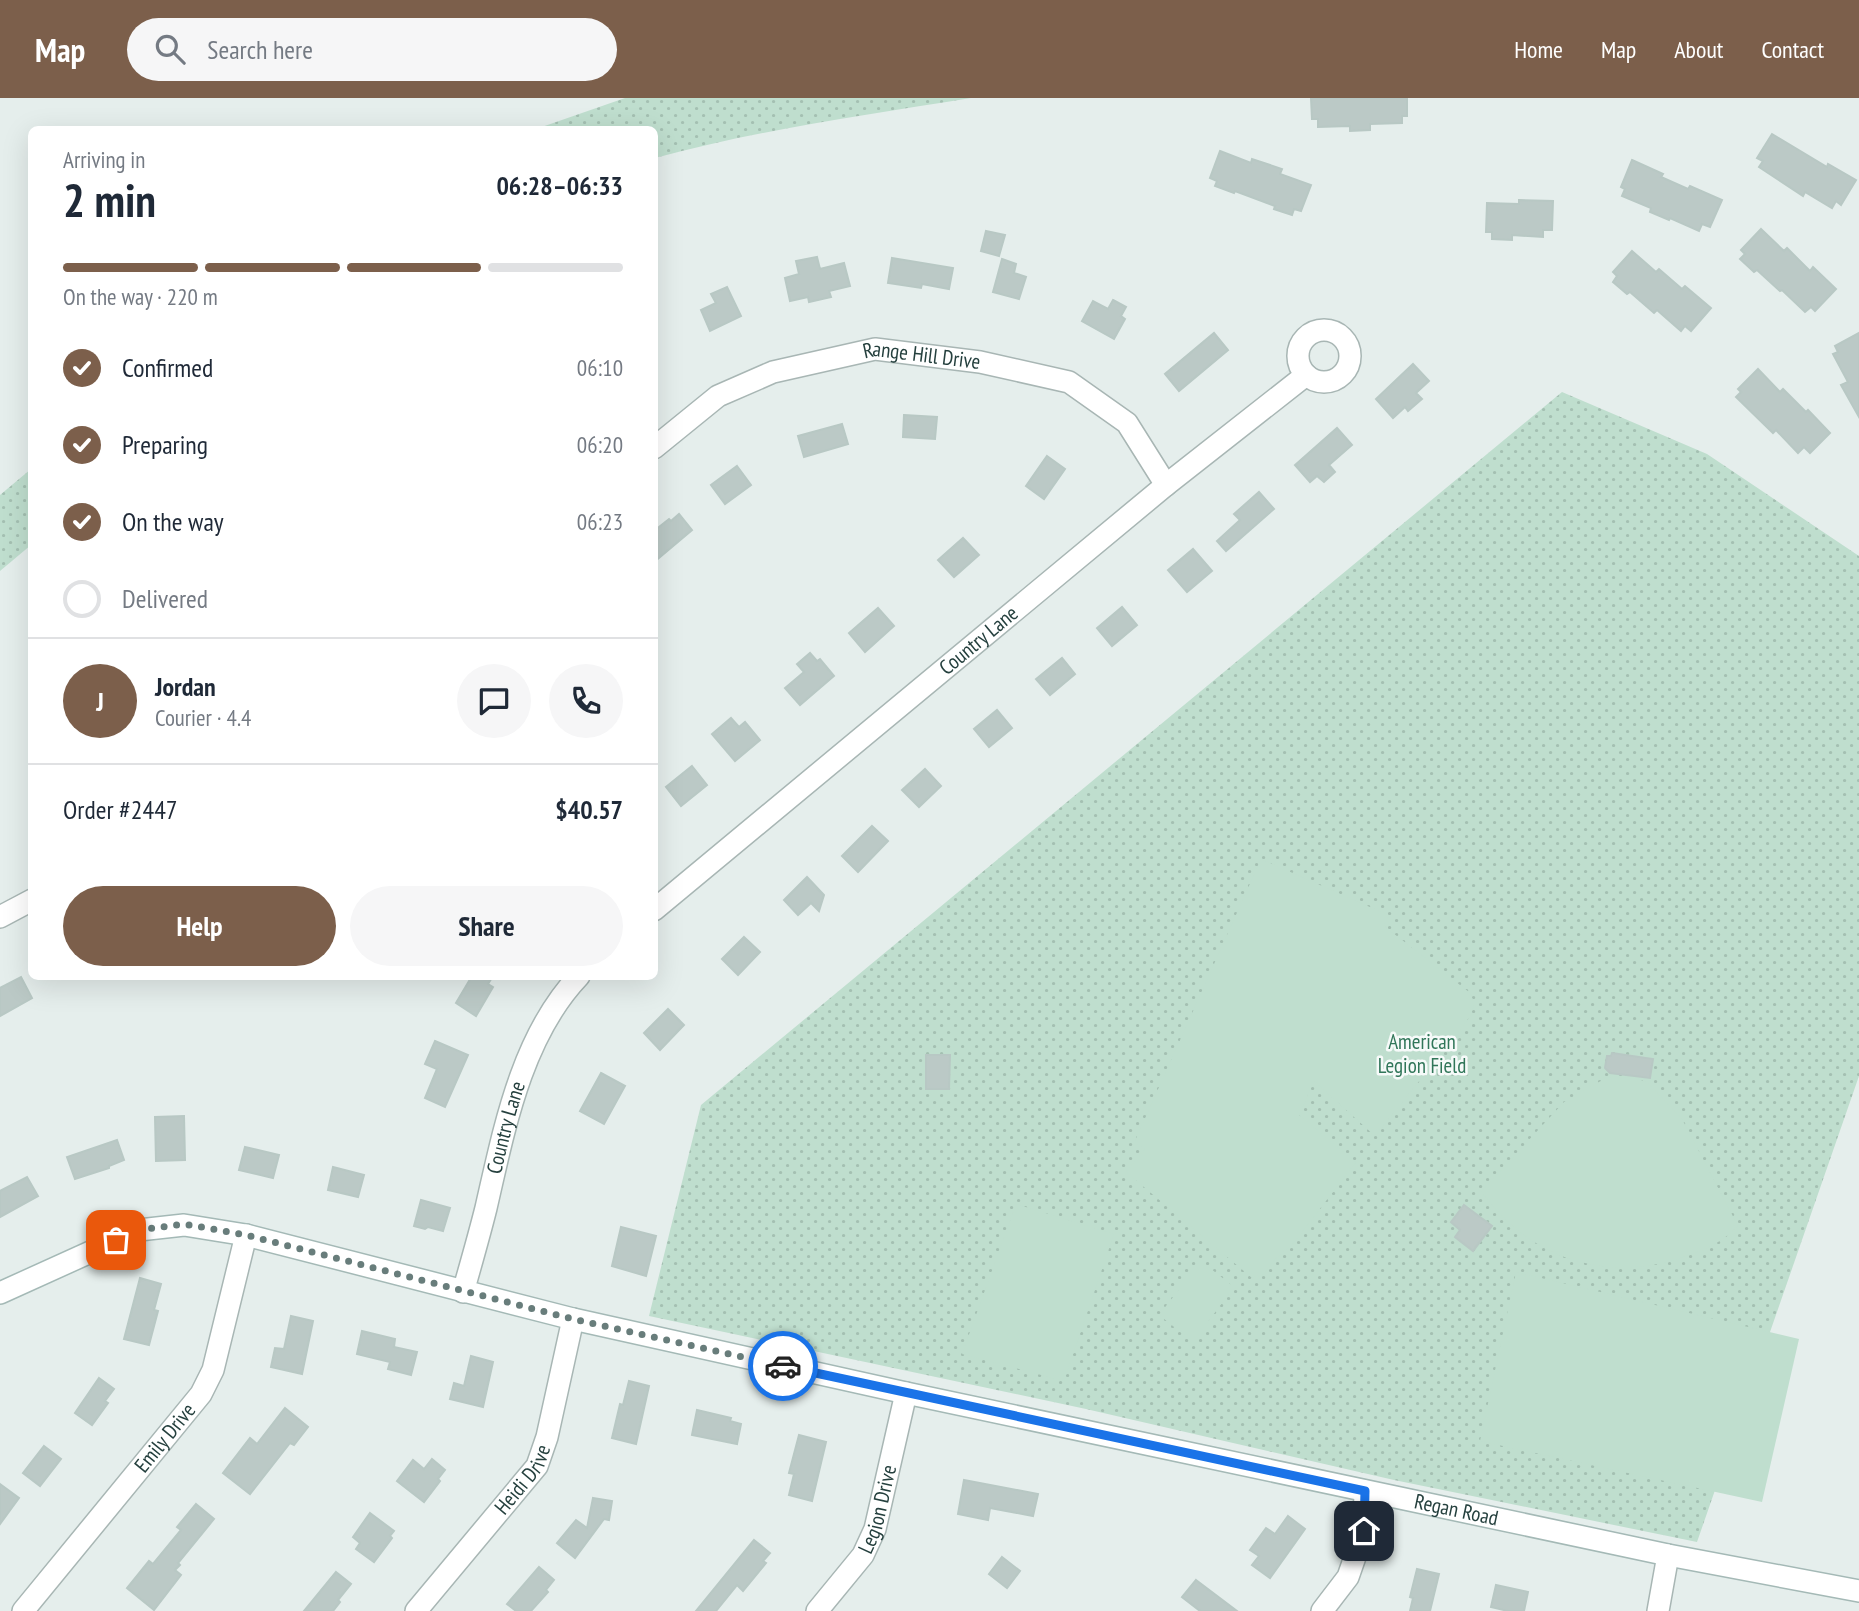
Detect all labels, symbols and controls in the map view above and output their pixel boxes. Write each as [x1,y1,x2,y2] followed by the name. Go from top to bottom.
[127,18,617,81] search box
[35,28,85,71] text: Map
[151,30,189,68] icon: search
[207,33,313,66] text: Search here
[1514,34,1563,65] text: Home
[1601,34,1636,65] text: Map
[1674,34,1723,65] text: About
[1761,34,1824,65] text: Contact
[63,145,145,174] text: Arriving in
[496,169,623,202] text: 06:28–06:33
[63,170,156,230] text: 2 min
[63,282,218,311] text: On the way · 220 m
[860,335,982,375] street label: Range Hill Drive
[63,349,101,387] icon: check
[122,351,213,384] text: Confirmed
[577,353,623,382] text: 06:10
[63,426,101,464] icon: check
[122,428,208,461] text: Preparing
[577,430,623,459] text: 06:20
[63,503,101,541] icon: check
[122,505,224,538] text: On the way
[577,507,623,536] text: 06:23
[122,582,208,615] text: Delivered
[933,600,1023,681] street label: Country Lane
[457,664,531,738] button: chat
[549,664,623,738] button: phone
[155,670,216,703] text: Jordan
[96,685,104,718] text: J
[155,703,251,732] text: Courier · 4.4
[63,793,178,826] text: Order #2447
[555,793,623,826] text: $40.57
[63,886,336,966] button: Help
[350,886,623,966] button: Share
[1378,1028,1466,1079] park label: American Legion Field
[480,1078,531,1176] street label: Country Lane
[86,1210,146,1270] pin
[97,1221,135,1259] icon: bag
[748,1331,818,1401] courier
[764,1347,802,1385] icon: car
[128,1397,201,1478] street label: Emily Drive
[488,1441,556,1520] street label: Heidi Drive
[852,1462,902,1558] street label: Legion Drive
[1412,1487,1501,1532] street label: Regan Road
[1334,1501,1394,1561] pin
[1345,1512,1383,1550] icon: home

